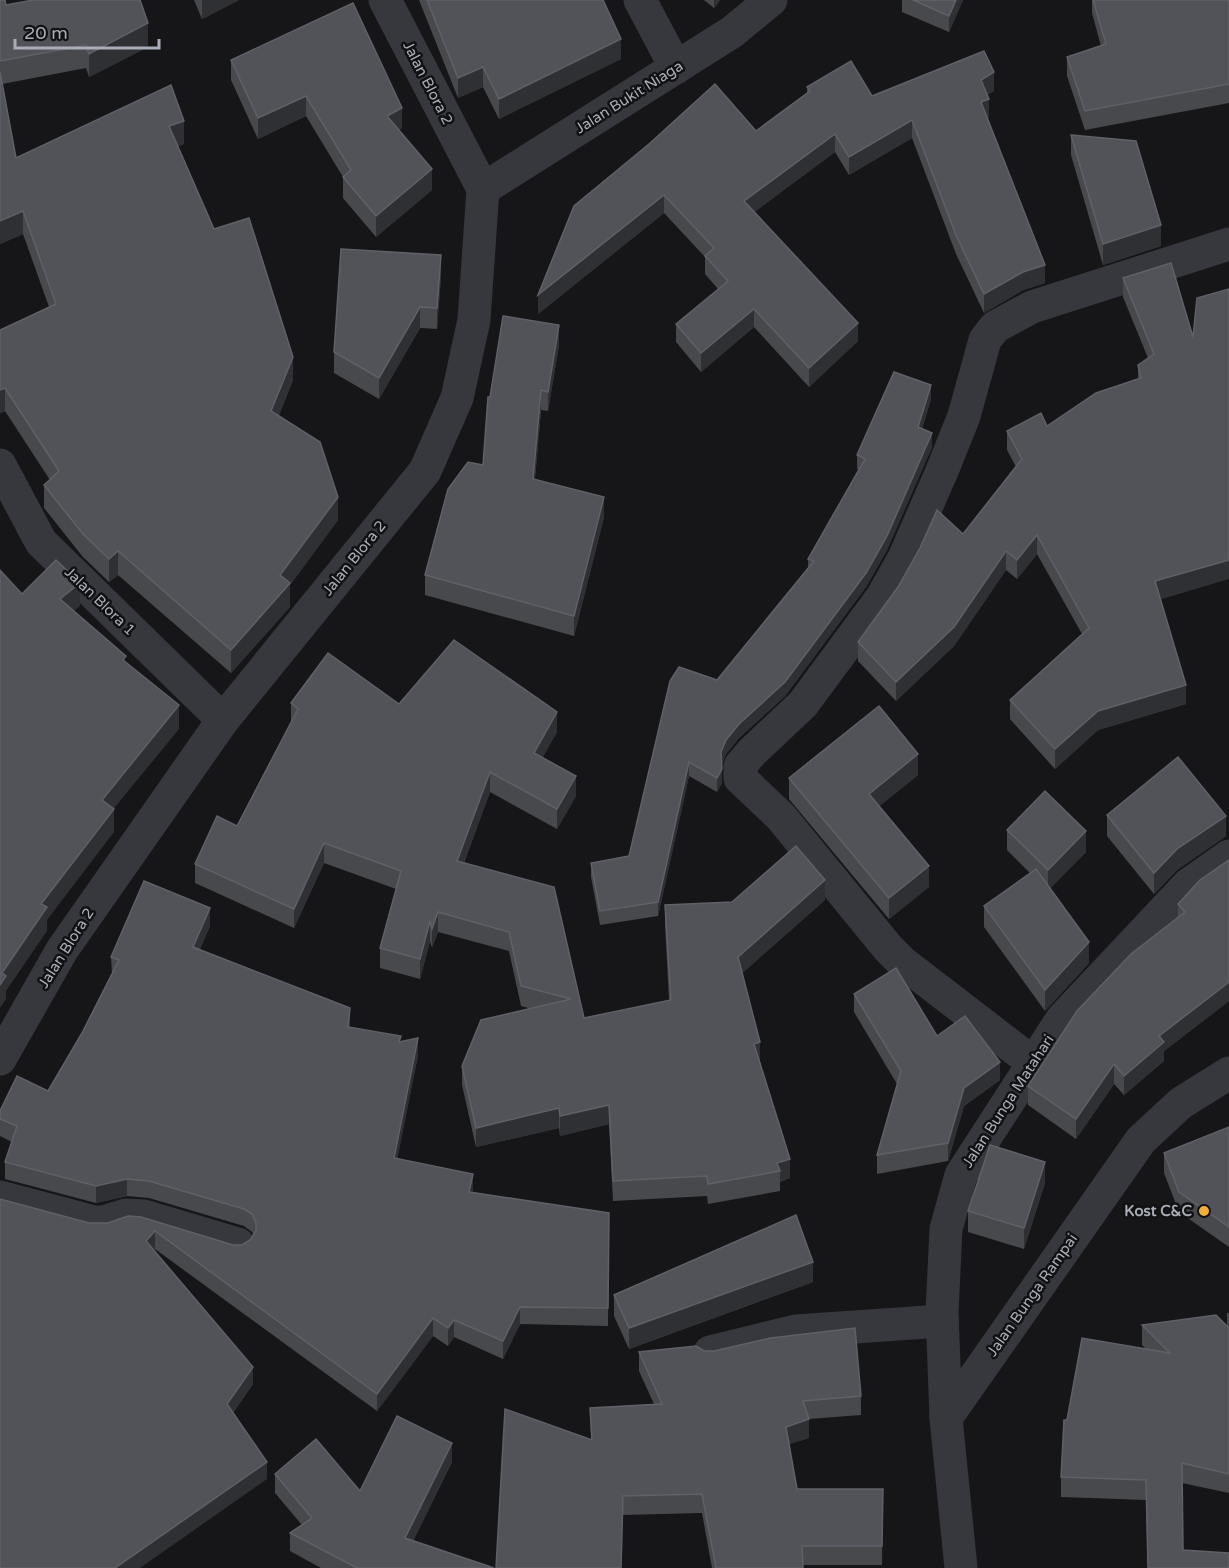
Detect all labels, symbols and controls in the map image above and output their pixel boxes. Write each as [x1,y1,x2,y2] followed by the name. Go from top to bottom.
[15,12,159,50] scale bar
[24,22,68,44] text: 20 m
[399,38,457,128] street label: Jalan Blora 2
[572,57,686,137] street label: Jalan Bukit Niaga
[318,517,390,599] street label: Jalan Blora 2
[61,563,139,639] street label: Jalan Blora 1
[34,905,98,991] street label: Jalan Blora 2
[958,1031,1058,1171] street label: Jalan Bunga Matahari
[1124,1202,1193,1220] place label: Kost C&C
[1197,1204,1211,1218] marker: Kost C&C
[983,1230,1081,1360] street label: Jalan Bunga Rampai

